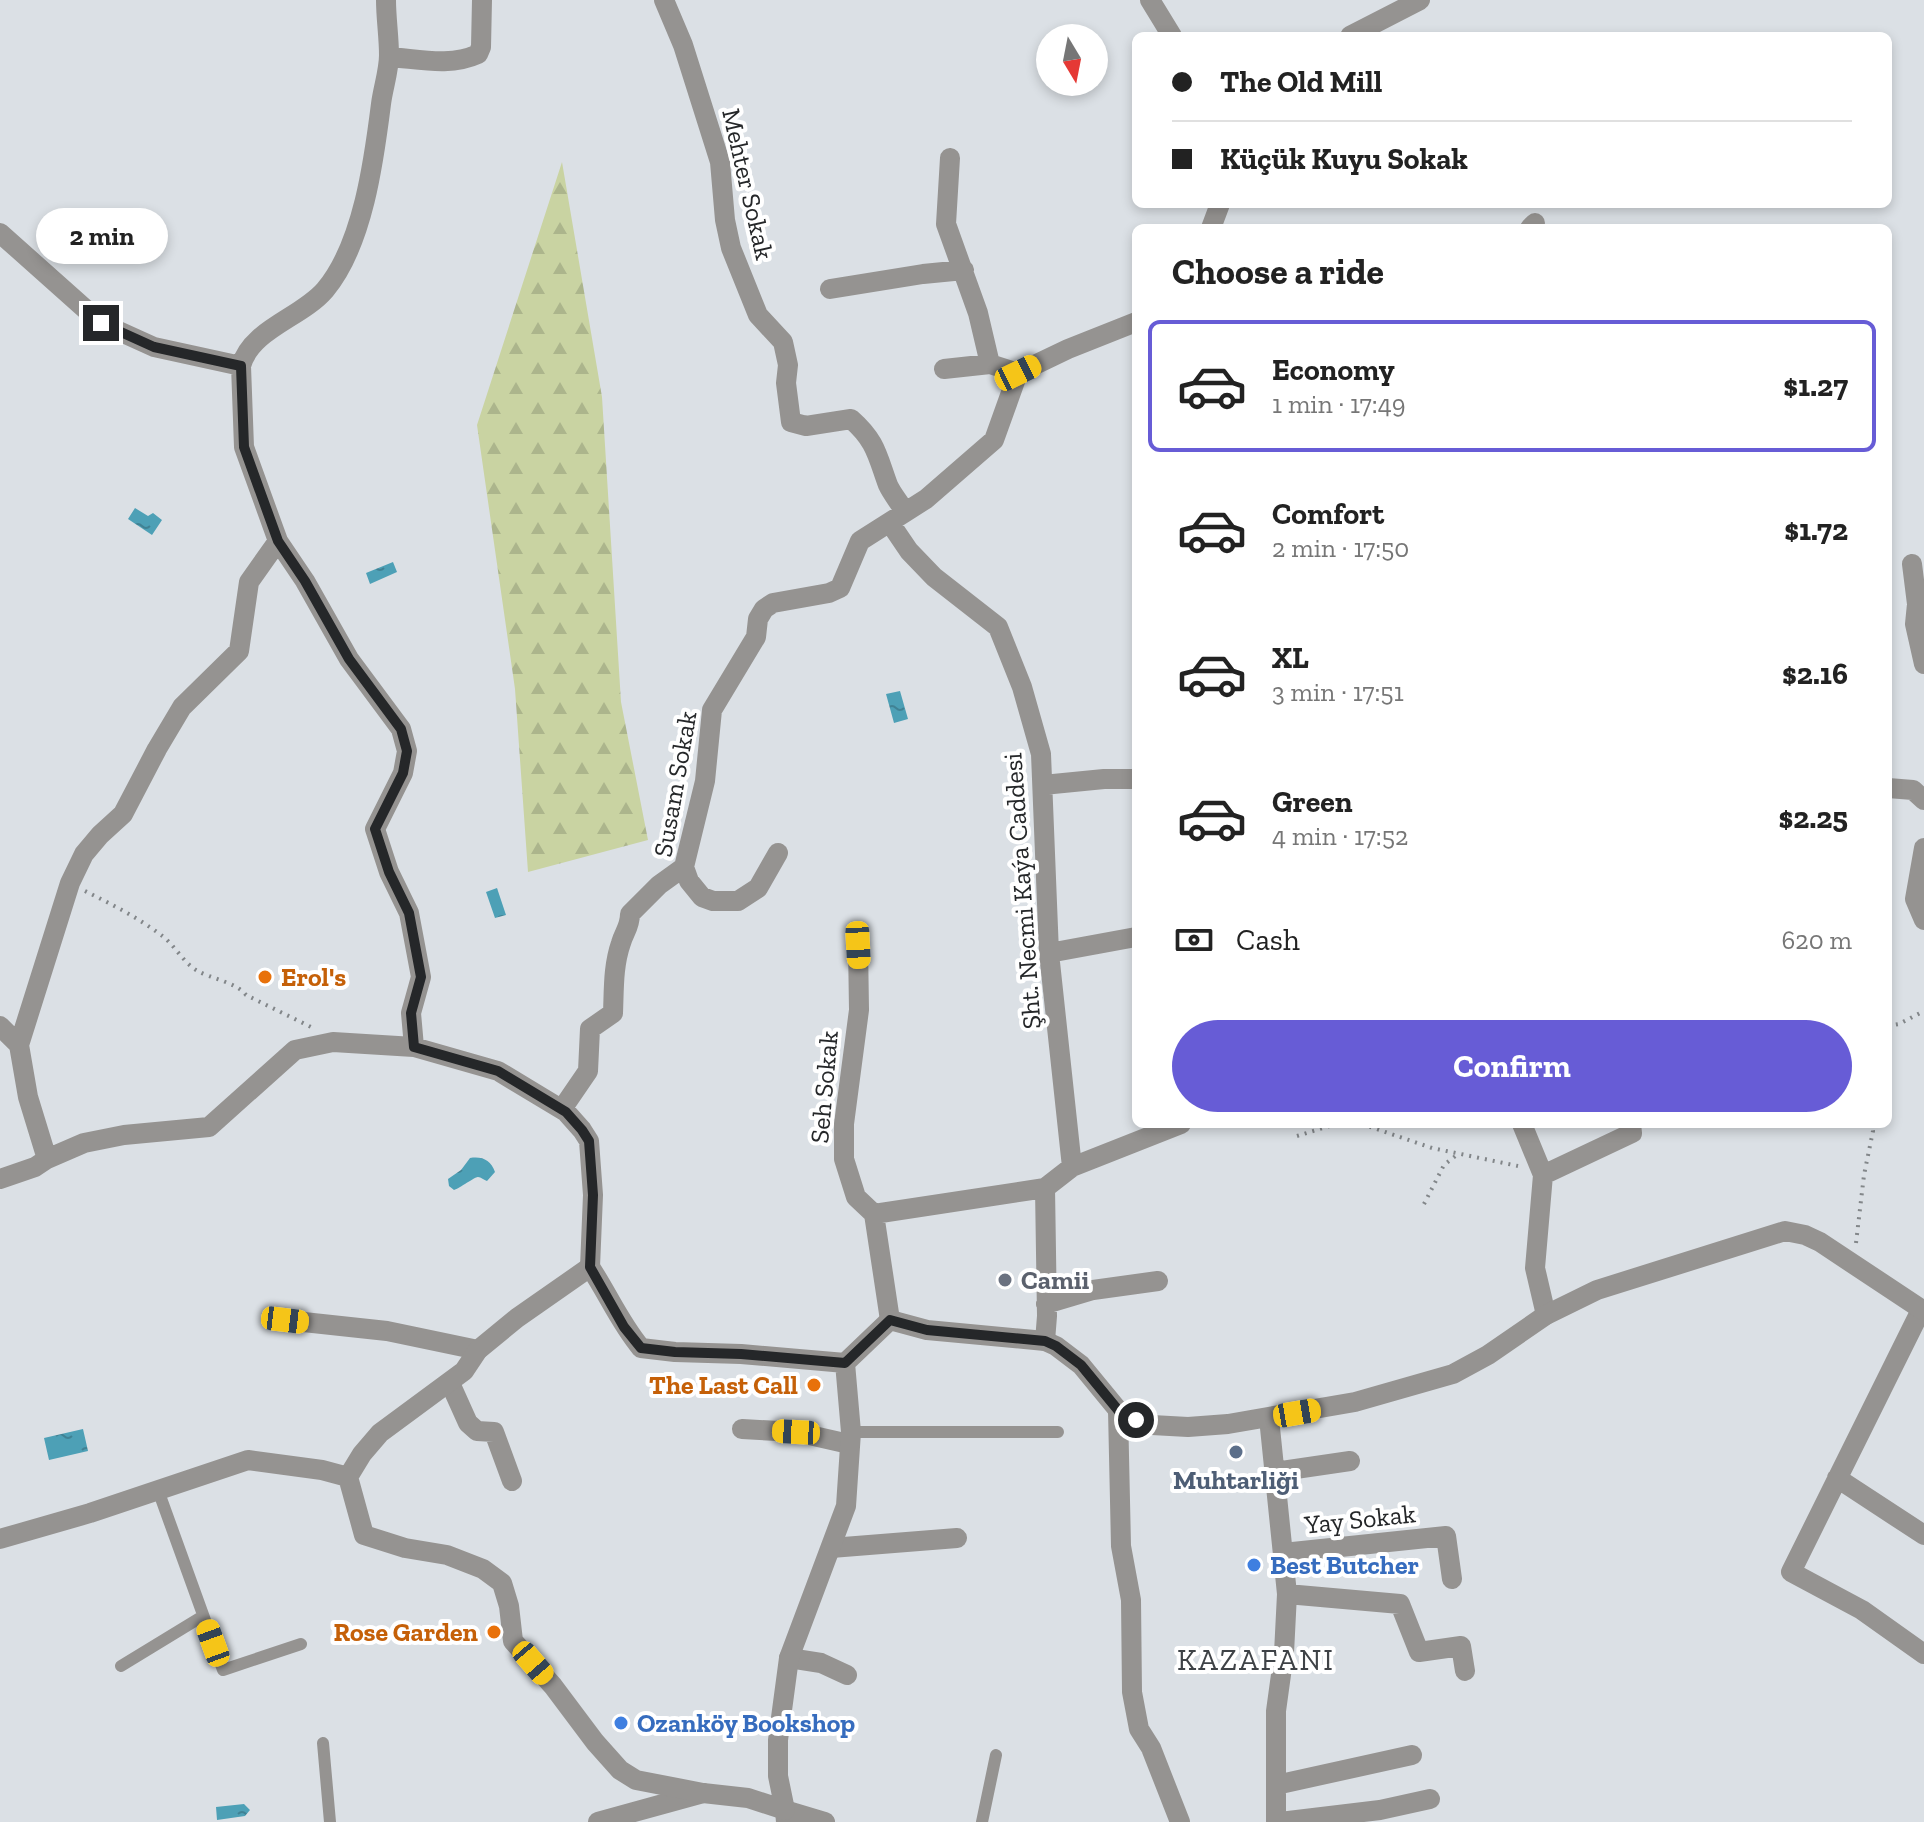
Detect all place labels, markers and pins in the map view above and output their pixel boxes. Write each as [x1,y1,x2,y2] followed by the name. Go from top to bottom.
[281,961,346,993] place label: Erol's
[256,968,274,986] marker: Erol's
[1021,1264,1089,1296] place label: Camii
[996,1271,1014,1289] marker: Camii
[649,1369,798,1401] place label: The Last Call
[805,1376,823,1394] marker: The Last Call
[1227,1443,1245,1461] marker: Muhtarliği
[1173,1464,1299,1496] place label: Muhtarliği
[1270,1549,1419,1581] place label: Best Butcher
[1245,1556,1263,1574] marker: Best Butcher
[333,1616,479,1648] place label: Rose Garden
[485,1623,503,1641] marker: Rose Garden
[637,1707,855,1739] place label: Ozanköy Bookshop
[612,1714,630,1732] marker: Ozanköy Bookshop

